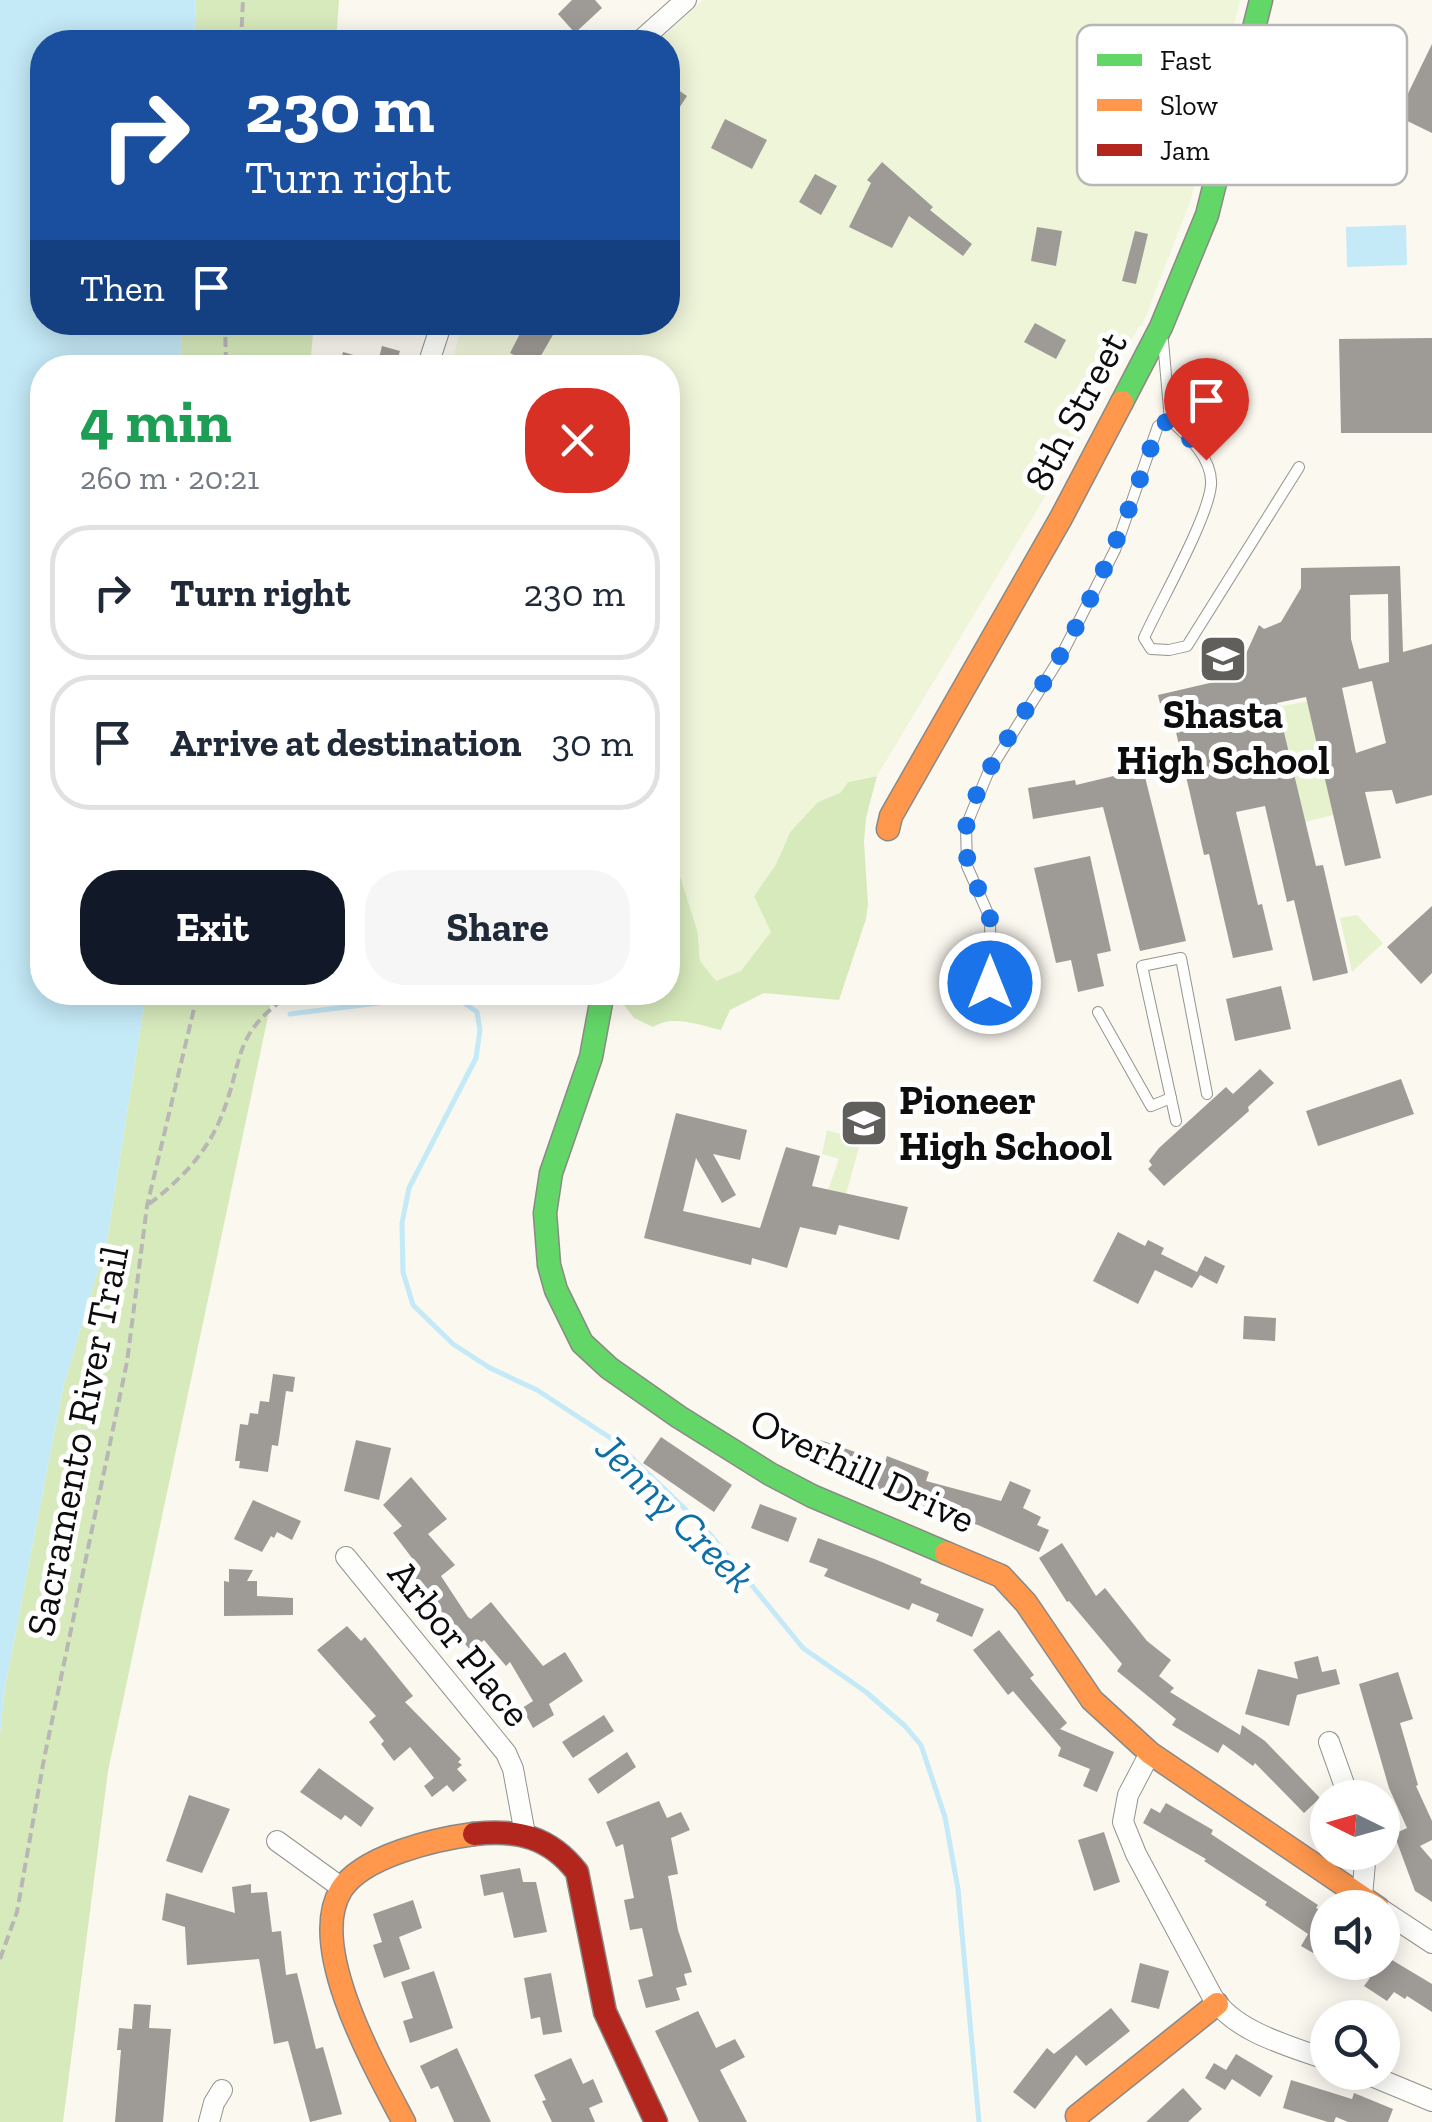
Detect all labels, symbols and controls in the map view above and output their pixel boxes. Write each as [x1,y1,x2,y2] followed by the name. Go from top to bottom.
[1077,25,1407,185] legend
[1160,44,1212,77] text: Fast
[245,66,435,150] text: 230 m
[80,70,210,200] icon: right
[1160,89,1218,122] text: Slow
[1160,134,1210,167] text: Jam
[245,151,451,205] text: Turn right
[184,260,239,315] icon: arrive
[80,265,164,311] text: Then
[1013,323,1137,499] street label: 8th Street
[1164,358,1249,461] pin
[1179,373,1234,428] icon: arrive
[80,385,232,457] text: 4 min
[525,388,630,493] button: close
[80,459,259,497] text: 260 m · 20:21
[85,565,140,620] icon: right
[170,570,350,616] text: Turn right
[524,570,625,616] text: 230 m
[1197,633,1249,685] school or university icon: Shasta High School
[1116,690,1330,784] place label: Shasta High School
[85,715,140,770] icon: arrive
[170,720,521,766] text: Arrive at destination
[551,720,633,766] text: 30 m
[80,870,345,985] button: Exit
[365,870,630,985] button: Share
[938,931,1042,1035] position arrow
[899,1076,1112,1170] place label: Pioneer High School
[838,1097,890,1149] school or university icon: Pioneer High School
[16,1242,138,1640] street label: Sacramento River Trail
[743,1397,983,1543] street label: Overhill Drive
[585,1421,766,1603] water label: Jenny Creek
[378,1550,542,1736] street label: Arbor Place
[1310,1780,1400,1870] north arrow
[1310,1780,1400,2090] map controls
[1310,1890,1400,1980] button: sound
[1310,2000,1400,2090] button: search

